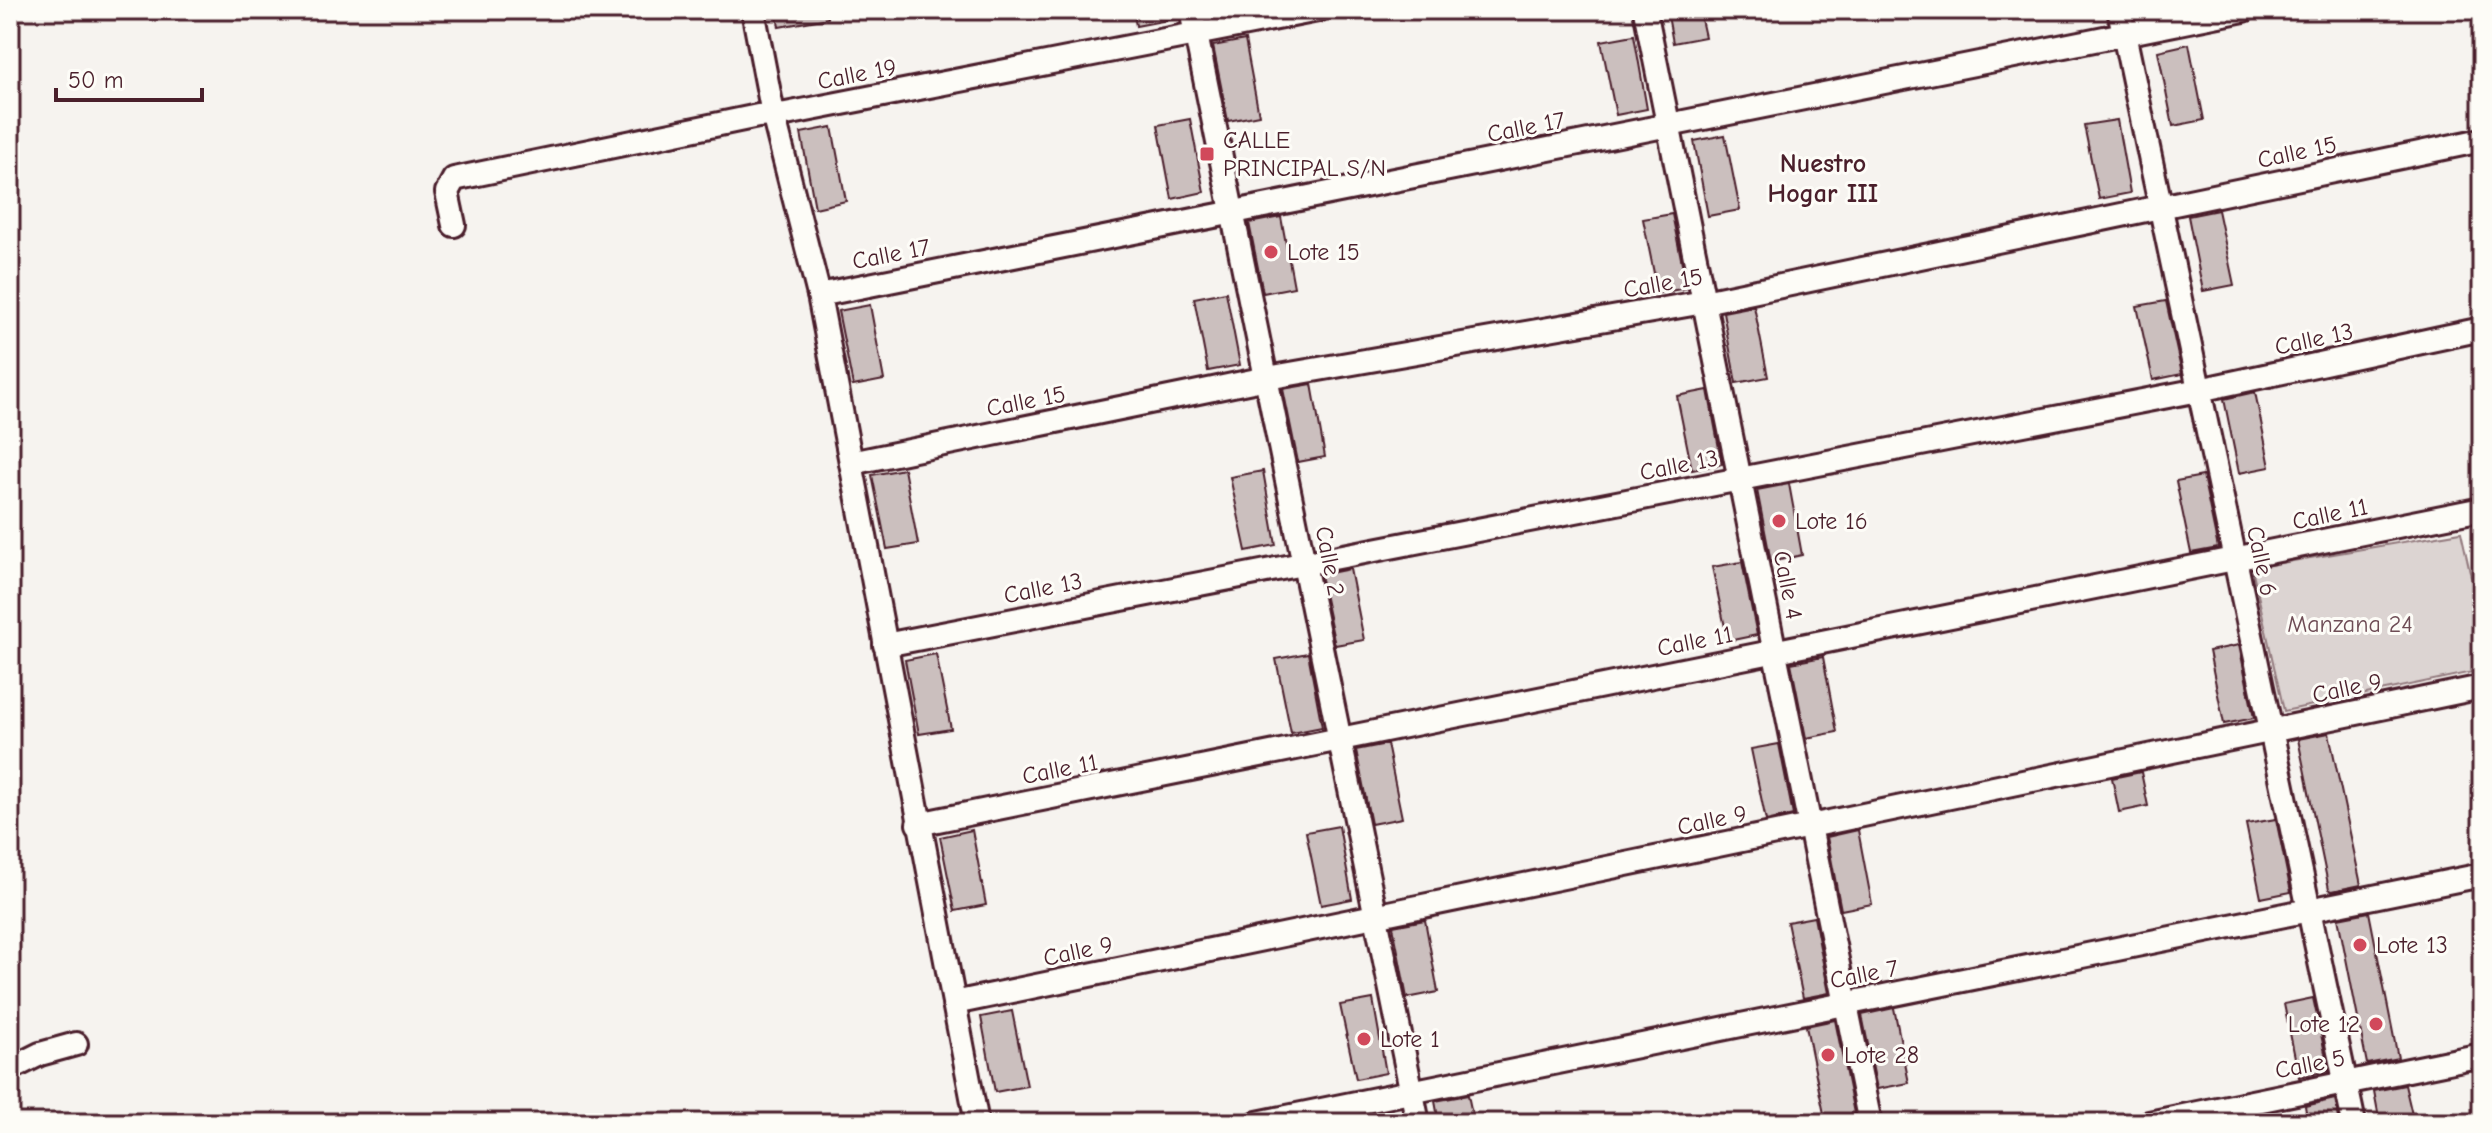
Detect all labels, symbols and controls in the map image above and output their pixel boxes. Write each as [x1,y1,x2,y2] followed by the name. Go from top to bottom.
[56,52,202,102] scale bar
[815,53,899,95] street label: Calle 19
[68,66,124,94] text: 50 m
[1485,106,1567,148] street label: Calle 17
[1223,126,1386,182] place label: CALLE PRINCIPAL S/N
[2255,130,2339,174] street label: Calle 15
[1198,145,1216,163] marker: CALLE PRINCIPAL S/N
[1768,149,1878,209] district label: Nuestro Hogar III
[850,233,932,275] street label: Calle 17
[1287,238,1360,266] place label: Lote 15
[1262,243,1280,261] marker: Lote 15
[1621,262,1705,304] street label: Calle 15
[2272,317,2356,361] street label: Calle 13
[984,380,1068,422] street label: Calle 15
[1637,444,1721,486] street label: Calle 13
[2290,492,2370,536] street label: Calle 11
[1795,507,1868,535] place label: Lote 16
[1770,512,1788,530] marker: Lote 16
[1310,524,1350,598] street label: Calle 2
[2241,524,2283,598] street label: Calle 6
[1768,548,1808,622] street label: Calle 4
[1001,567,1085,609] street label: Calle 13
[2287,610,2413,638] park label: Manzana 24
[1655,620,1735,662] street label: Calle 11
[2310,667,2384,709] street label: Calle 9
[1020,748,1100,790] street label: Calle 11
[1675,799,1749,841] street label: Calle 9
[1041,930,1115,972] street label: Calle 9
[2376,931,2448,959] place label: Lote 13
[2351,936,2369,954] marker: Lote 13
[1827,954,1901,994] street label: Calle 7
[2288,1010,2360,1038] place label: Lote 12
[2367,1015,2385,1033] marker: Lote 12
[1380,1025,1440,1053] place label: Lote 1
[1355,1030,1373,1048] marker: Lote 1
[1844,1041,1919,1069] place label: Lote 28
[2273,1044,2347,1084] street label: Calle 5
[1819,1046,1837,1064] marker: Lote 28

